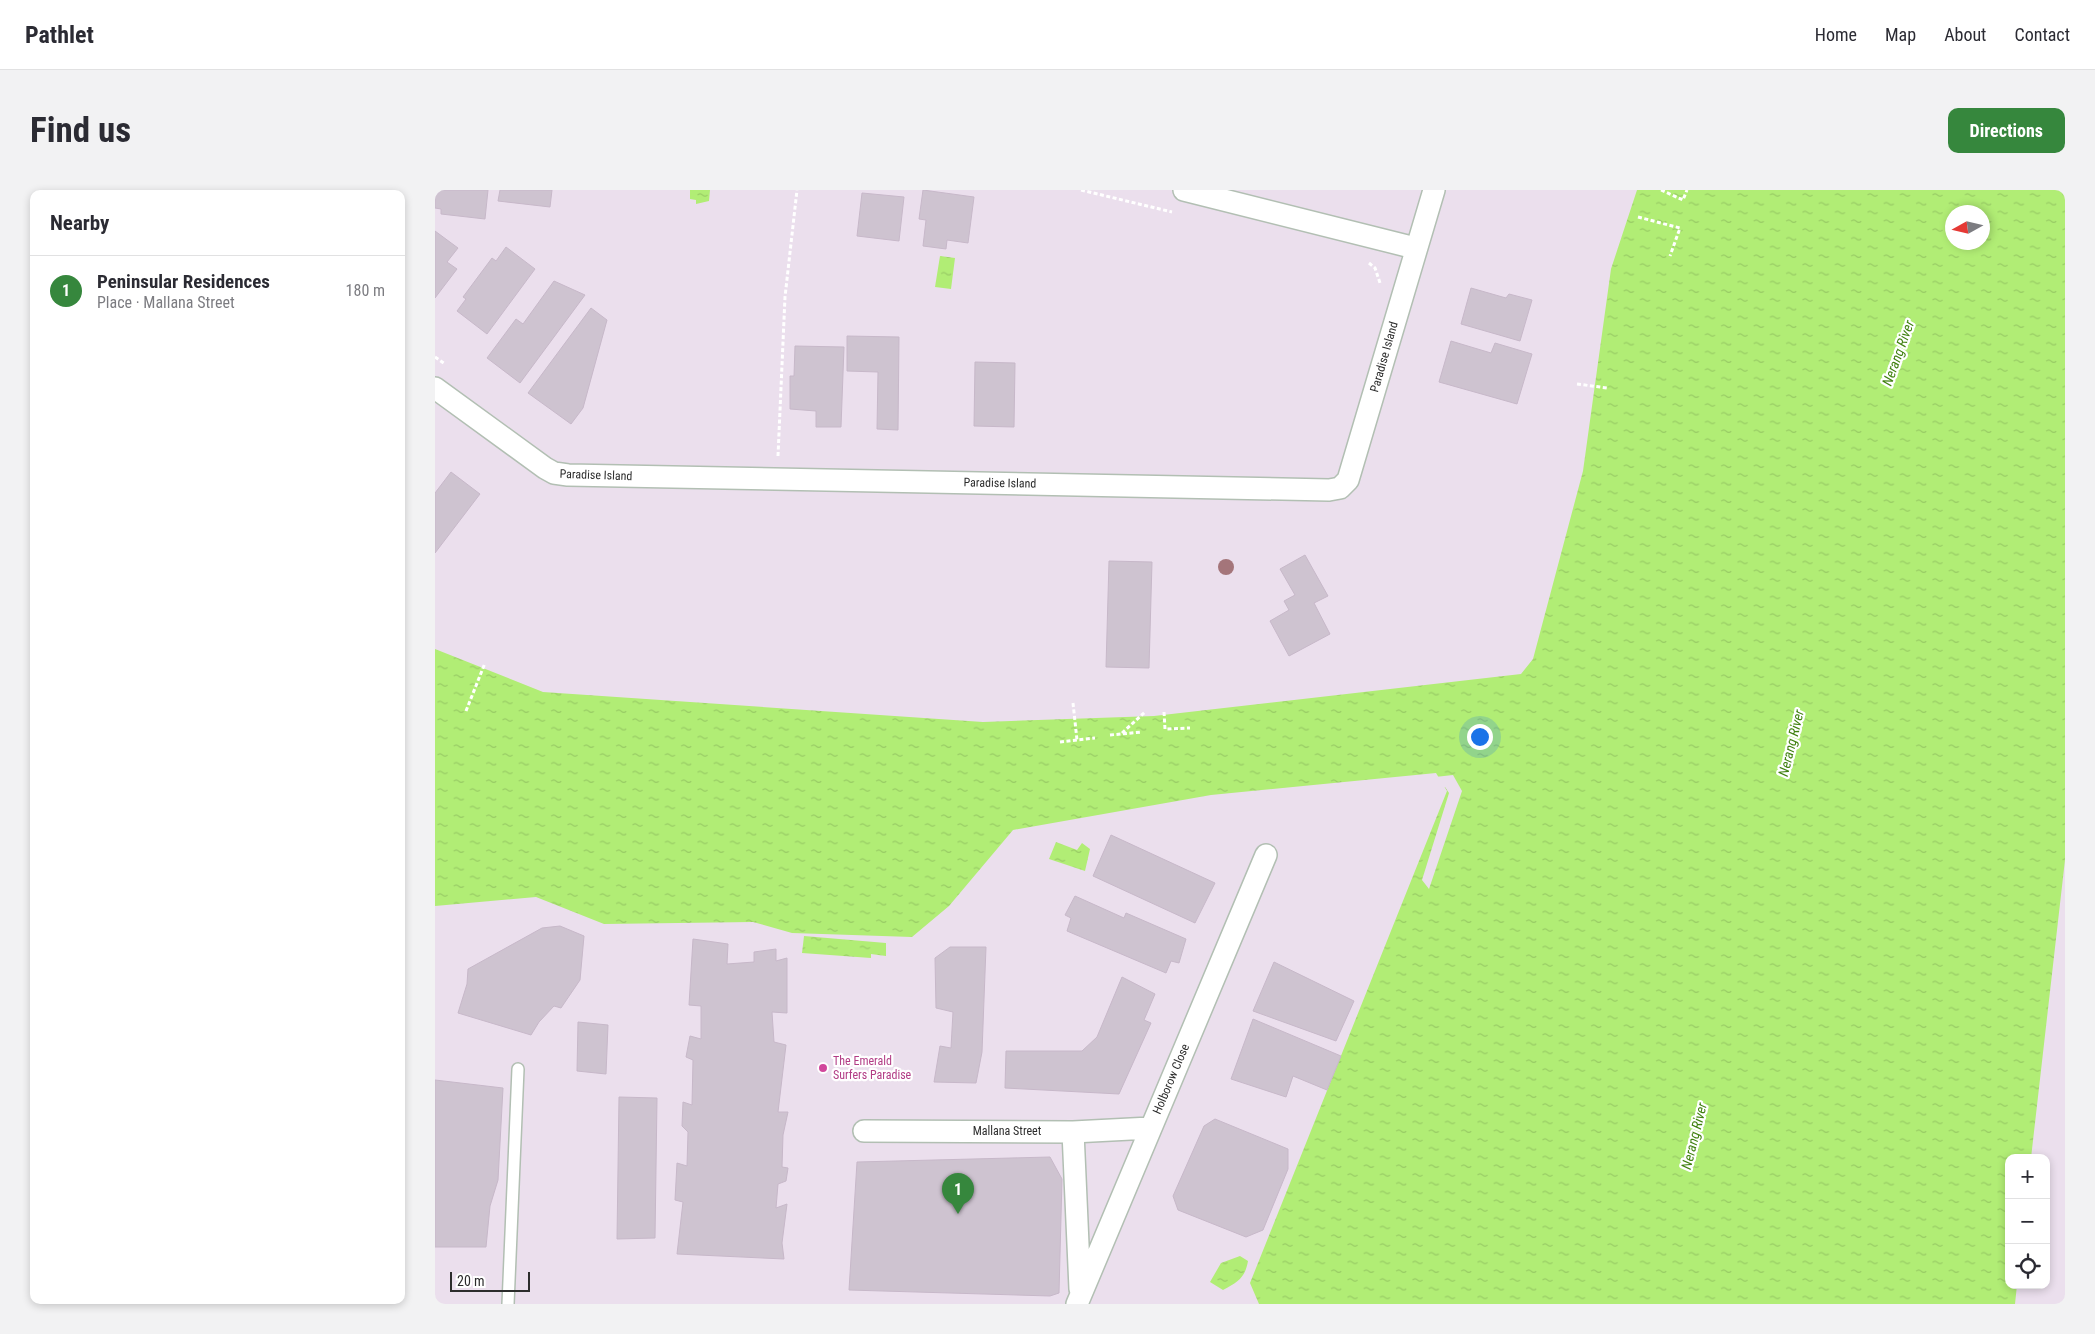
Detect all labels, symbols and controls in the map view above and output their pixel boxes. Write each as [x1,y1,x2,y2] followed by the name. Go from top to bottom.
[25,21,94,49] text: Pathlet
[1815,24,1857,45] text: Home
[1885,24,1916,45] text: Map
[1944,24,1986,45] text: About
[2014,24,2070,45] text: Contact
[1948,108,2065,153] button: Directions
[30,110,131,151] text: Find us
[1945,205,1990,250] north arrow
[50,211,109,235] text: Nearby
[97,270,270,293] text: Peninsular Residences
[62,281,70,300] text: 1
[346,281,385,300] text: 180 m
[97,293,235,312] text: Place · Mallana Street
[1879,317,1917,388] water label: Nerang River
[1367,320,1401,394] street label: Paradise Island
[559,467,633,483] street label: Paradise Island
[963,475,1037,491] street label: Paradise Island
[1775,707,1807,778] water label: Nerang River
[1467,724,1493,750] your location
[1150,1041,1192,1116] street label: Holborow Close
[833,1054,912,1082] place label: The Emerald Surfers Paradise
[817,1062,829,1074] marker: The Emerald Surfers Paradise
[1678,1100,1710,1171] water label: Nerang River
[973,1124,1042,1138] street label: Mallana Street
[2005,1154,2050,1289] map controls
[2005,1154,2050,1199] button: +
[942,1173,974,1214] pin: 1
[2005,1199,2050,1244] button: −
[2005,1244,2050,1289] button: locate
[450,1269,530,1292] scale bar
[457,1273,485,1289] text: 20 m

